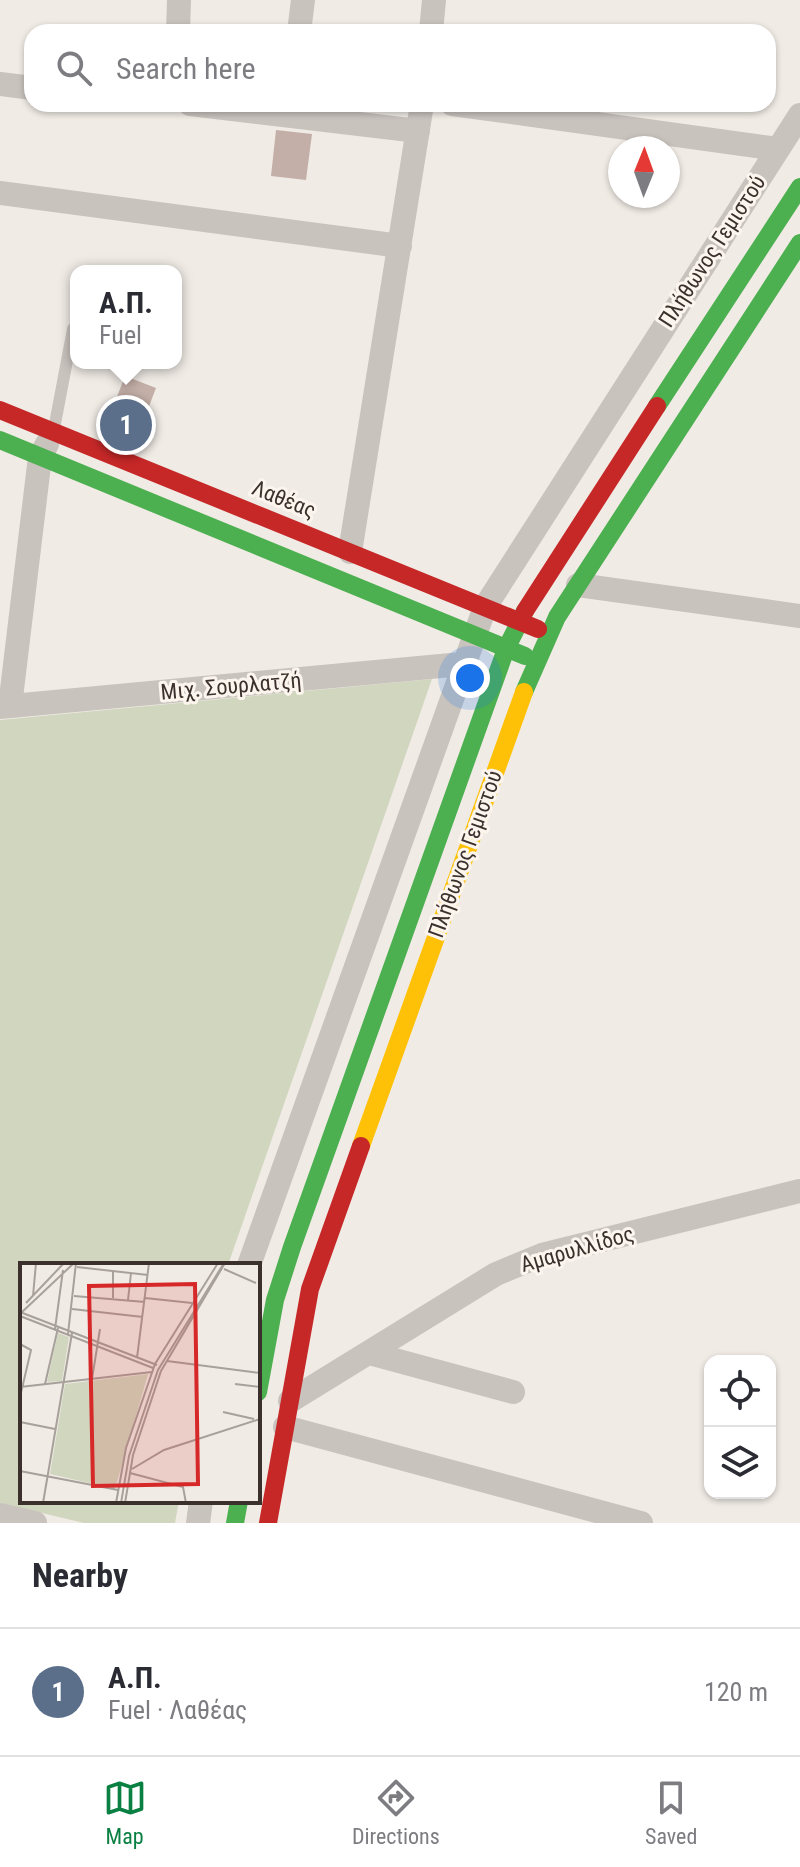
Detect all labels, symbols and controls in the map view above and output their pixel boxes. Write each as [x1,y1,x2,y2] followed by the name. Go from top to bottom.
[24,24,776,112] search box
[52,46,96,90] icon: search
[116,51,256,86] text: Search here
[608,136,680,208] north arrow
[654,170,770,332] street label: Πλήθωνος Γεμιστού
[70,265,182,369] popup
[99,285,153,320] text: Α.Π.
[99,320,142,350] text: Fuel
[100,395,152,455] pin: 1
[249,475,319,523] street label: Λαθέας
[450,658,490,698] your location
[160,667,302,705] street label: Μιχ. Σουρλατζή
[423,767,507,941] street label: Πλήθωνος Γεμιστού
[517,1221,637,1277] street label: Αμαρυλλίδος
[20,1263,260,1503] inset map
[704,1355,776,1499] map controls
[704,1355,776,1427] button: locate
[704,1427,776,1499] button: layers
[32,1555,128,1595] text: Nearby
[108,1660,162,1695] text: Α.Π.
[51,1677,65,1707] text: 1
[704,1677,768,1707] text: 120 m
[108,1695,247,1725] text: Fuel · Λαθέας
[103,1776,147,1849] tab: Map
[352,1776,440,1849] tab: Directions
[645,1776,697,1849] tab: Saved

